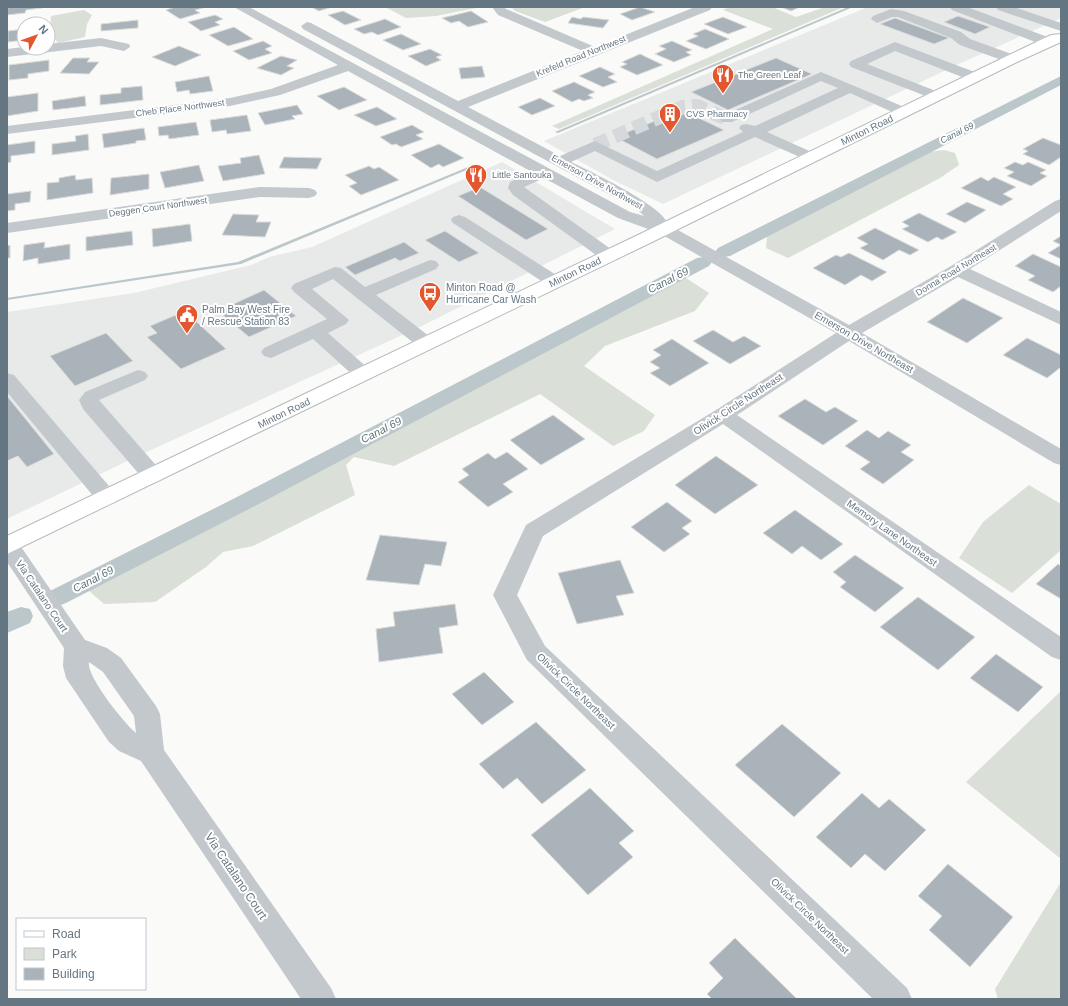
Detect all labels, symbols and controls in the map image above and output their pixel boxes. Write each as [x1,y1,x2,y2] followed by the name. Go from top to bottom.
[16,16,56,56] north arrow
[36,23,51,36] text: N
[535,33,628,79] street label: Krefeld Road Northwest
[710,62,736,95] restaurant icon: The Green Leaf
[738,70,802,80] place label: The Green Leaf
[135,98,226,118] street label: Cheb Place Northwest
[657,101,683,134] building icon: CVS Pharmacy
[686,109,748,119] place label: CVS Pharmacy
[839,113,895,147] street label: Minton Road
[939,120,975,146] water label: Canal 69
[550,153,645,211] street label: Emerson Drive Northwest
[463,162,489,195] restaurant icon: Little Santouka
[492,170,552,180] place label: Little Santouka
[108,195,208,219] street label: Deggen Court Northwest
[914,242,998,298] street label: Donna Road Northeast
[547,255,603,289] street label: Minton Road
[646,265,690,295] water label: Canal 69
[417,280,443,313] bus stop icon: Minton Road @ Hurricane Car Wash
[446,282,536,305] place label: Minton Road @ Hurricane Car Wash
[174,302,200,335] public building icon: Palm Bay West Fire / Rescue Station 83
[202,304,291,327] place label: Palm Bay West Fire / Rescue Station 83
[813,309,916,375] street label: Emerson Drive Northeast
[691,371,785,437] street label: Olivick Circle Northeast
[256,396,312,430] street label: Minton Road
[359,415,403,445] water label: Canal 69
[845,498,939,568] street label: Memory Lane Northeast
[14,558,70,634] street label: Via Catalano Court
[71,564,115,594] water label: Canal 69
[535,651,617,731] street label: Olivick Circle Northeast
[202,830,270,922] street label: Via Catalano Court
[769,876,851,956] street label: Olivick Circle Northeast
[16,918,146,990] legend
[52,927,81,941] text: Road
[52,947,78,961] text: Park
[52,967,95,981] text: Building

